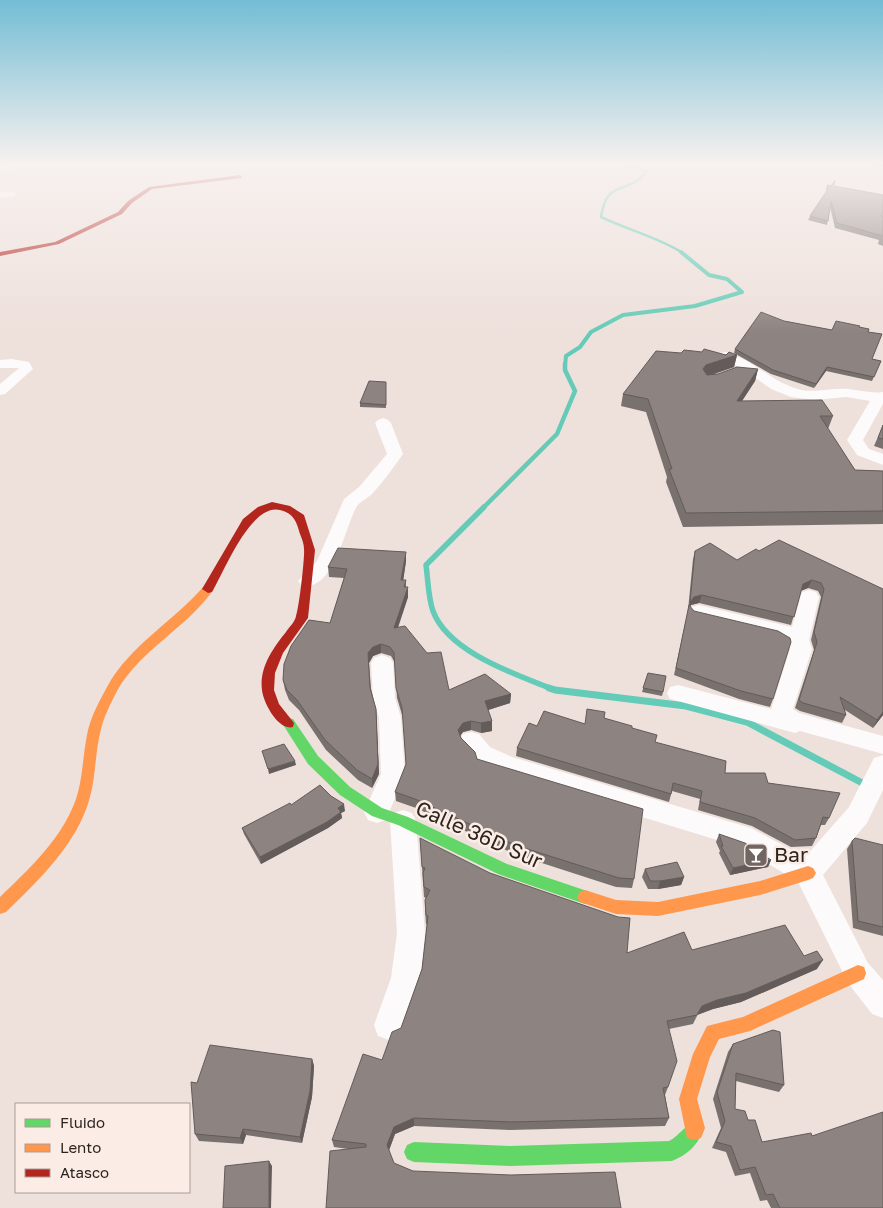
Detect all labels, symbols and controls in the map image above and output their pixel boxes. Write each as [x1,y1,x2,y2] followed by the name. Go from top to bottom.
[412,795,547,874] street label: Calle 36D Sur
[774,841,808,867] place label: Bar
[743,842,769,868] bar icon: Bar
[15,1103,190,1193] legend
[60,1113,105,1131] text: Fluido
[60,1138,101,1156] text: Lento
[60,1163,109,1181] text: Atasco

